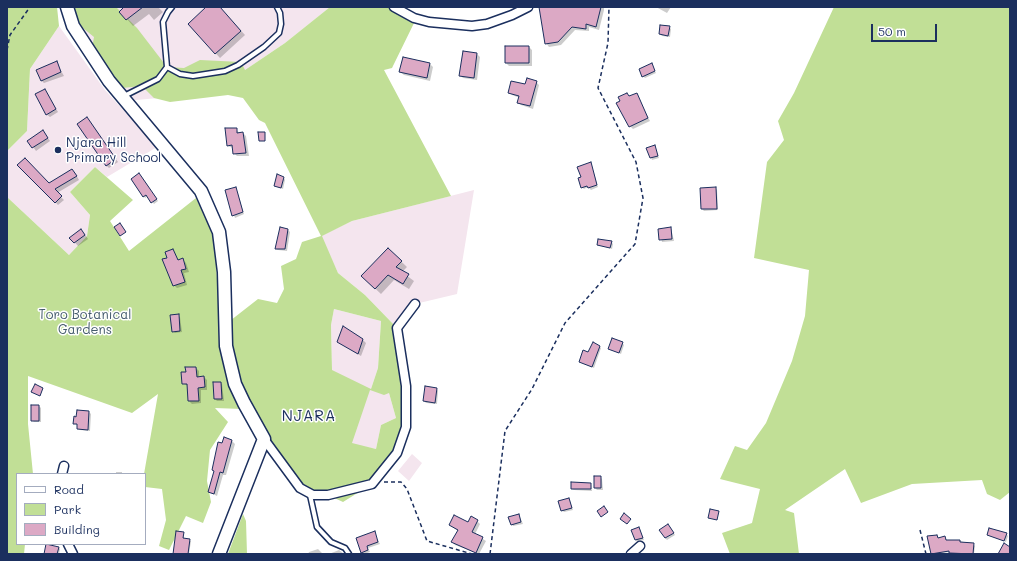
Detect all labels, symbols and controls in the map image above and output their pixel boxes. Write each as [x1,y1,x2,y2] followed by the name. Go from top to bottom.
[873,16,939,42] scale bar
[878,23,906,39] text: 50 m
[66,135,161,166] place label: Njara Hill Primary School
[53,145,63,155] marker: Njara Hill Primary School
[38,307,132,338] park label: Toro Botanical Gardens
[282,407,336,425] district label: NJARA
[16,473,146,545] legend
[54,481,84,497] text: Road
[54,501,81,517] text: Park
[54,521,100,537] text: Building

